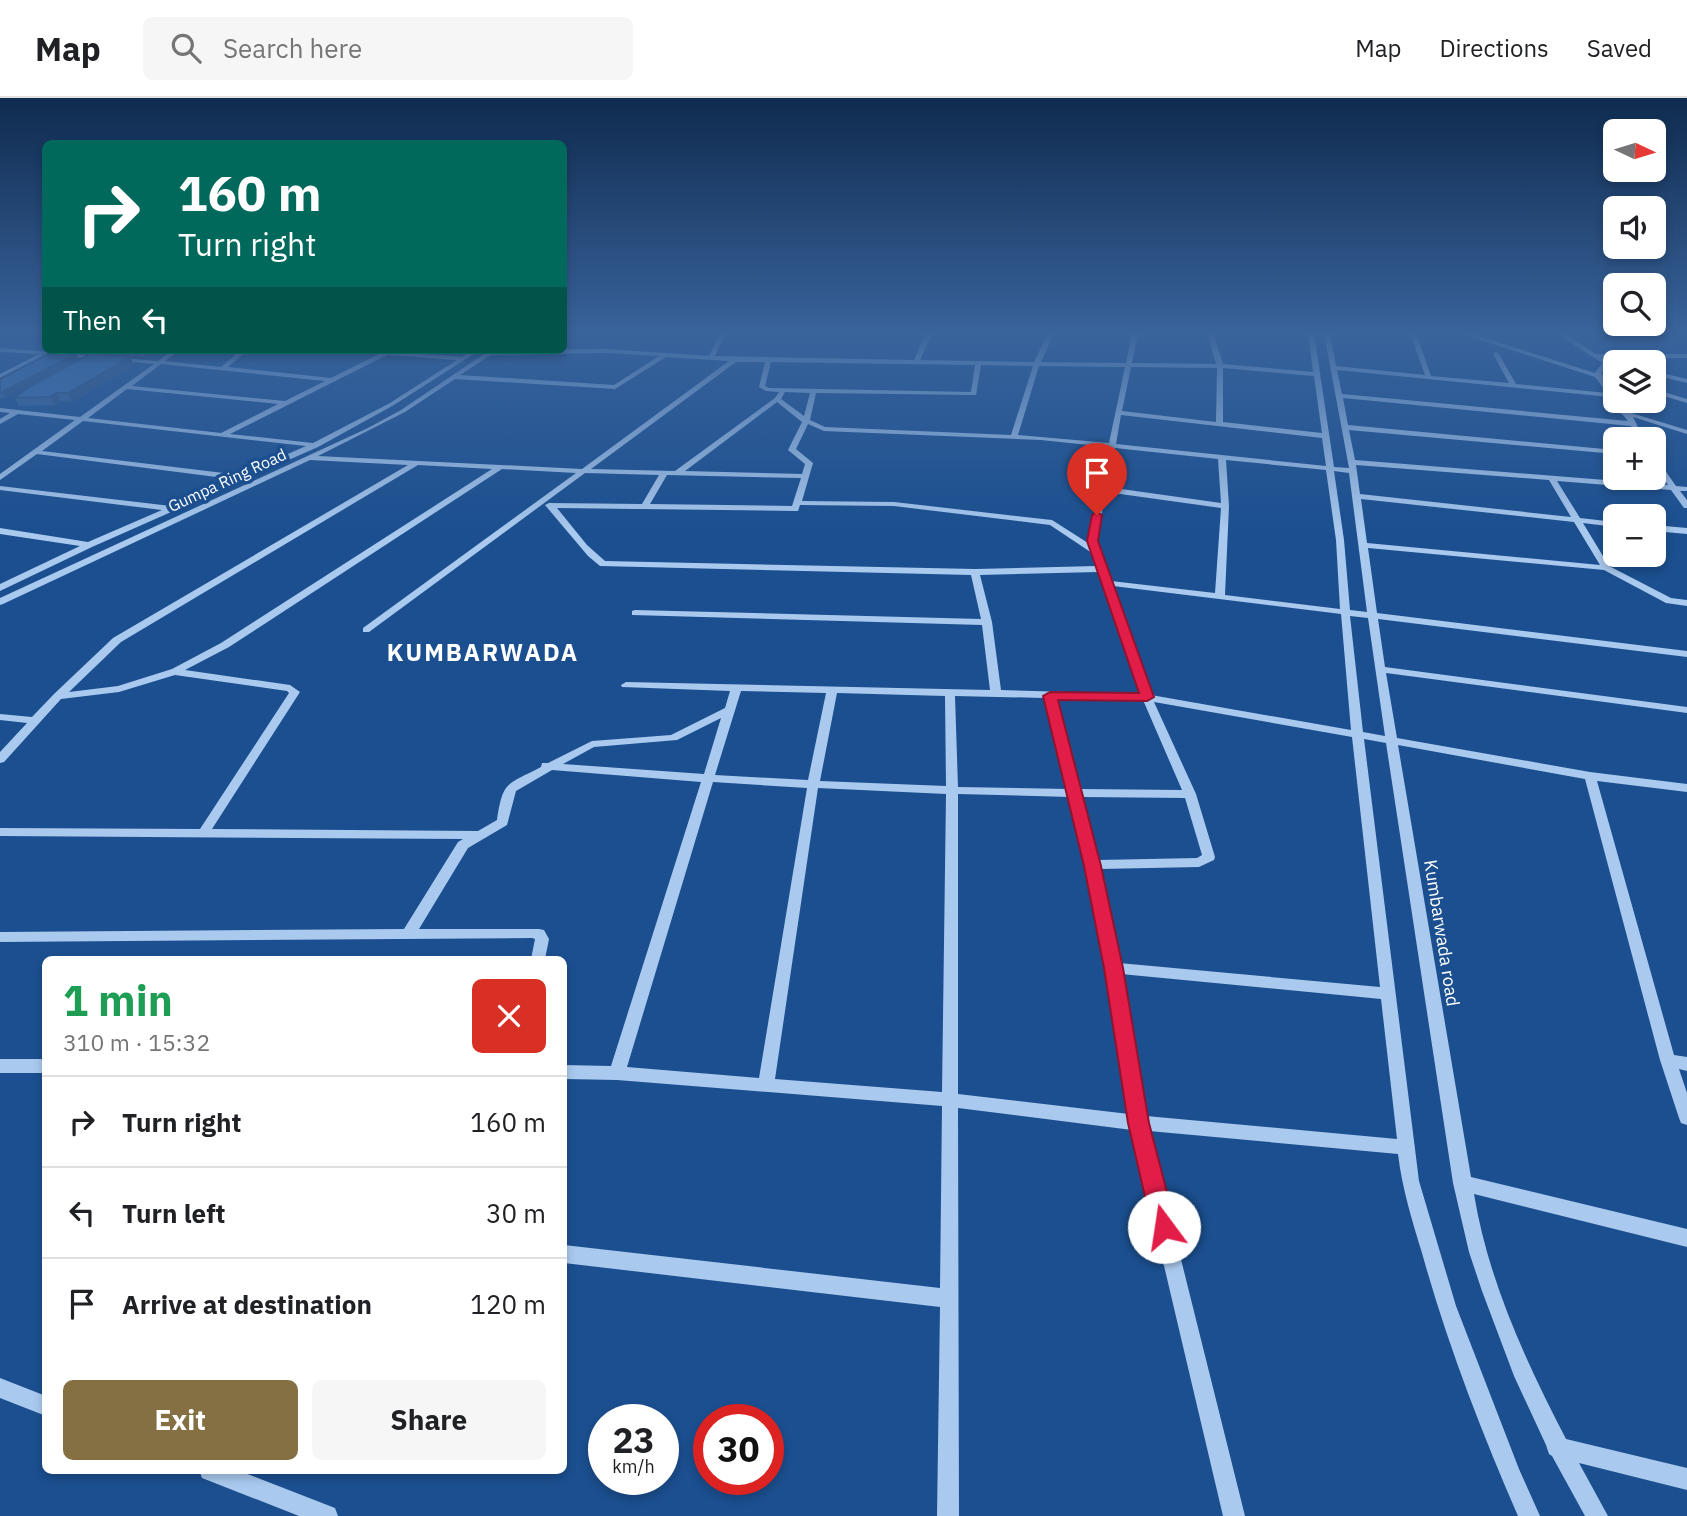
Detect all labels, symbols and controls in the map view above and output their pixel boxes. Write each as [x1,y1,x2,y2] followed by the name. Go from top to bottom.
[143,17,633,80] search box
[35,27,101,70] text: Map
[167,29,205,67] icon: search
[223,31,362,65] text: Search here
[1355,32,1401,64] text: Map
[1439,32,1549,64] text: Directions
[1587,32,1652,64] text: Saved
[1603,119,1666,182] north arrow
[1603,119,1666,567] map controls
[178,161,322,224] text: 160 m
[63,168,154,259] icon: right
[1603,196,1666,259] button: sound
[178,223,316,265] text: Turn right
[1603,273,1666,336] button: search
[136,301,174,339] icon: left
[63,303,122,337] text: Then
[1603,350,1666,413] button: layers
[1603,427,1666,490] button: +
[1067,443,1127,515] pin
[165,444,289,516] street label: Gumpa Ring Road
[1078,454,1116,492] icon: arrive
[1603,504,1666,567] button: −
[387,636,579,668] district label: KUMBARWADA
[1419,858,1465,1008] street label: Kumbarwada road
[63,973,173,1028] text: 1 min
[472,979,546,1053] button: close
[63,1027,210,1057] text: 310 m · 15:32
[63,1103,101,1141] icon: right
[122,1105,241,1139] text: Turn right
[470,1105,546,1139] text: 160 m
[1127,1190,1201,1264] position arrow
[63,1194,101,1232] icon: left
[122,1196,225,1230] text: Turn left
[486,1196,546,1230] text: 30 m
[63,1285,101,1323] icon: arrive
[122,1287,372,1321] text: Arrive at destination
[470,1287,546,1321] text: 120 m
[63,1380,298,1460] button: Exit
[312,1380,546,1460] button: Share
[693,1404,784,1495] speed limit sign: 30
[612,1417,655,1463] text: 23
[612,1455,655,1478] text: km/h

